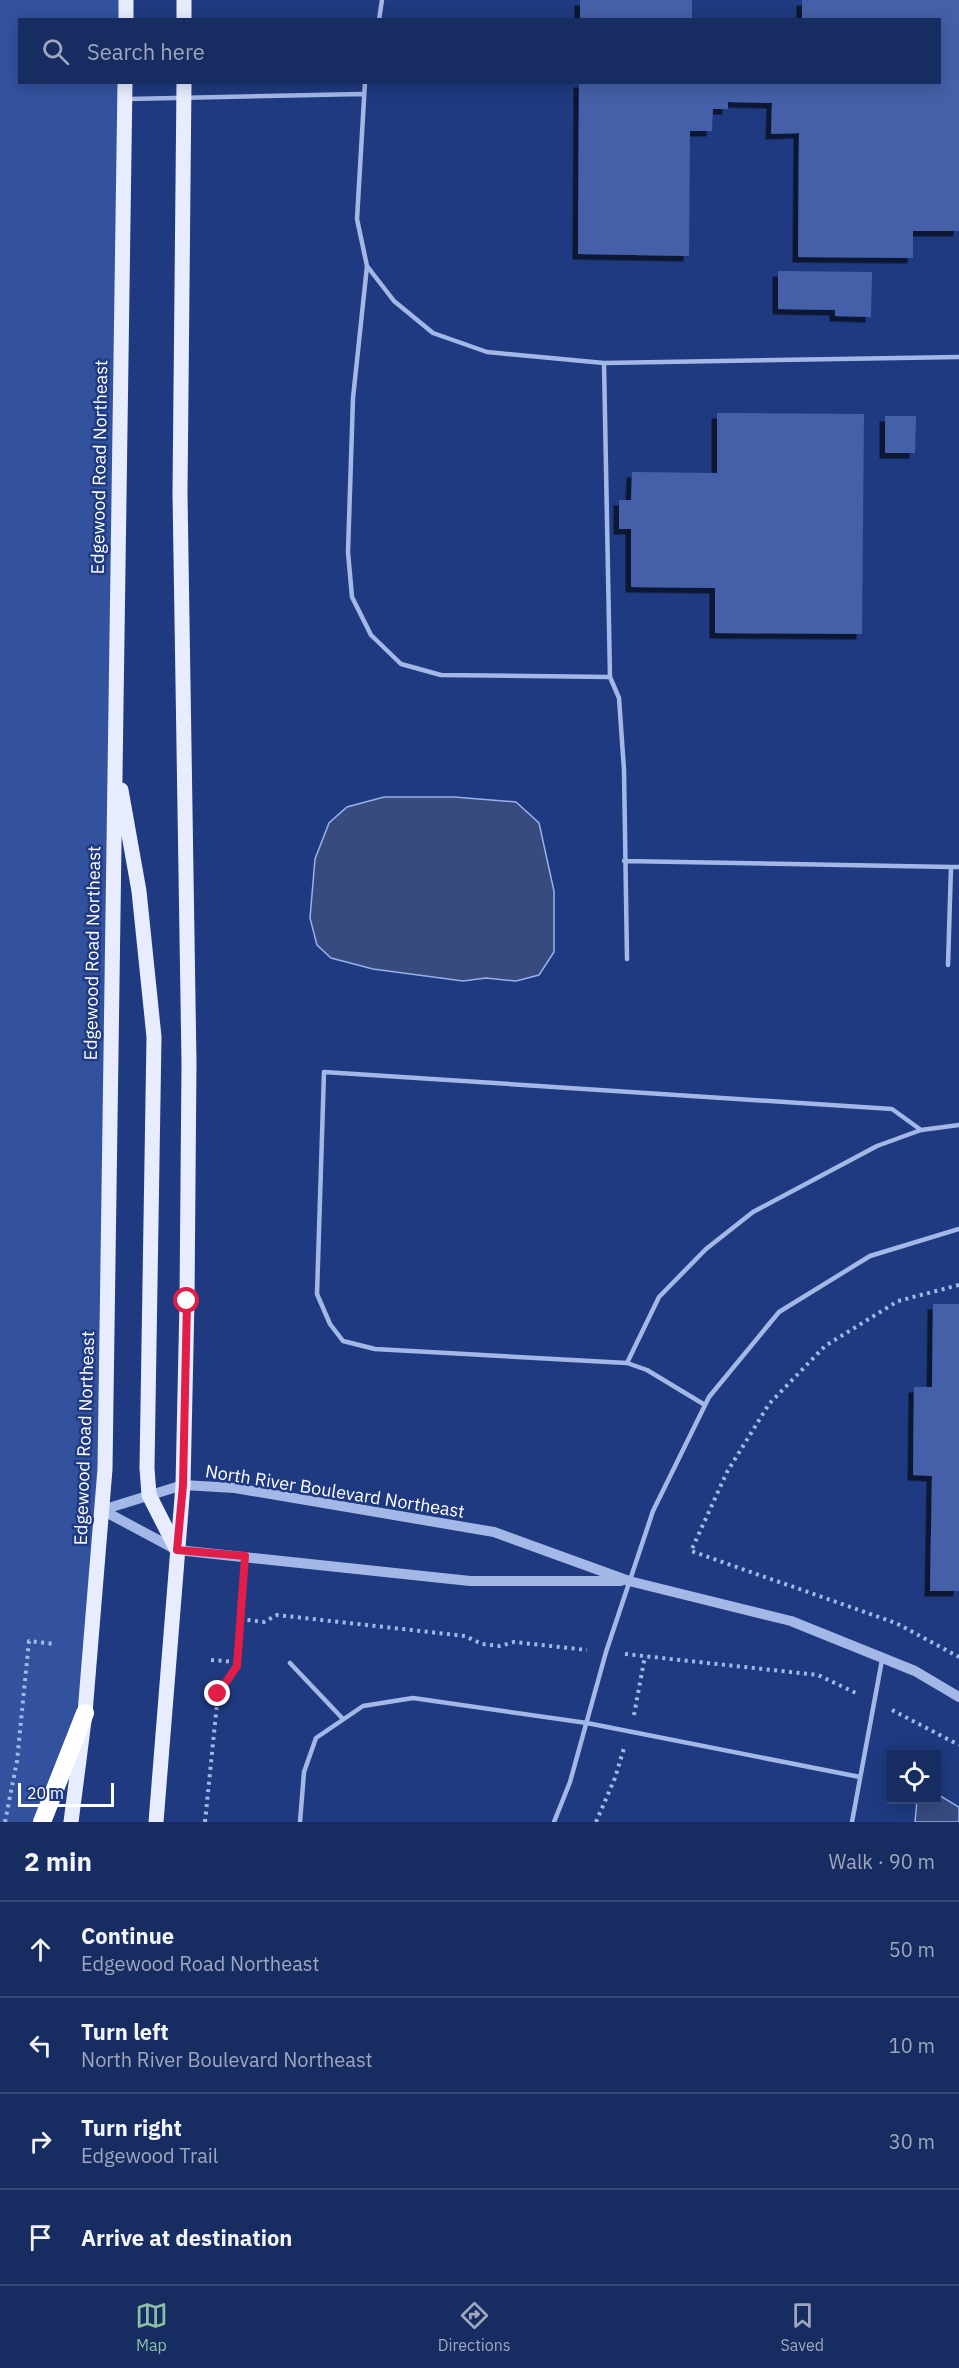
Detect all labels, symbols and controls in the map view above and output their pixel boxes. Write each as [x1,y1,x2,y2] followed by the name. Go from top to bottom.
[18,18,941,84] search box
[39,35,72,68] icon: search
[87,37,205,66] text: Search here
[86,359,112,575] street label: Edgewood Road Northeast
[79,845,105,1061] street label: Edgewood Road Northeast
[173,1287,199,1313] route start
[69,1330,99,1546] street label: Edgewood Road Northeast
[204,1459,466,1523] street label: North River Boulevard Northeast
[204,1680,230,1706] route end
[887,1750,941,1804] map controls
[887,1750,941,1804] button: locate
[18,1780,114,1808] scale bar
[27,1783,64,1803] text: 20 m
[24,1844,92,1878] text: 2 min
[829,1848,935,1875] text: Walk · 90 m
[81,1921,174,1950] text: Continue
[24,1933,57,1966] icon: ahead
[889,1936,935,1963] text: 50 m
[81,1950,319,1977] text: Edgewood Road Northeast
[81,2017,169,2046] text: Turn left
[24,2029,57,2062] icon: left
[889,2032,935,2059] text: 10 m
[81,2046,373,2073] text: North River Boulevard Northeast
[81,2113,182,2142] text: Turn right
[24,2125,57,2158] icon: right
[889,2128,935,2155] text: 30 m
[81,2142,218,2169] text: Edgewood Trail
[24,2221,57,2254] icon: arrive
[81,2223,292,2252] text: Arrive at destination
[135,2299,168,2355] tab: Map
[438,2299,511,2355] tab: Directions
[781,2299,824,2355] tab: Saved

